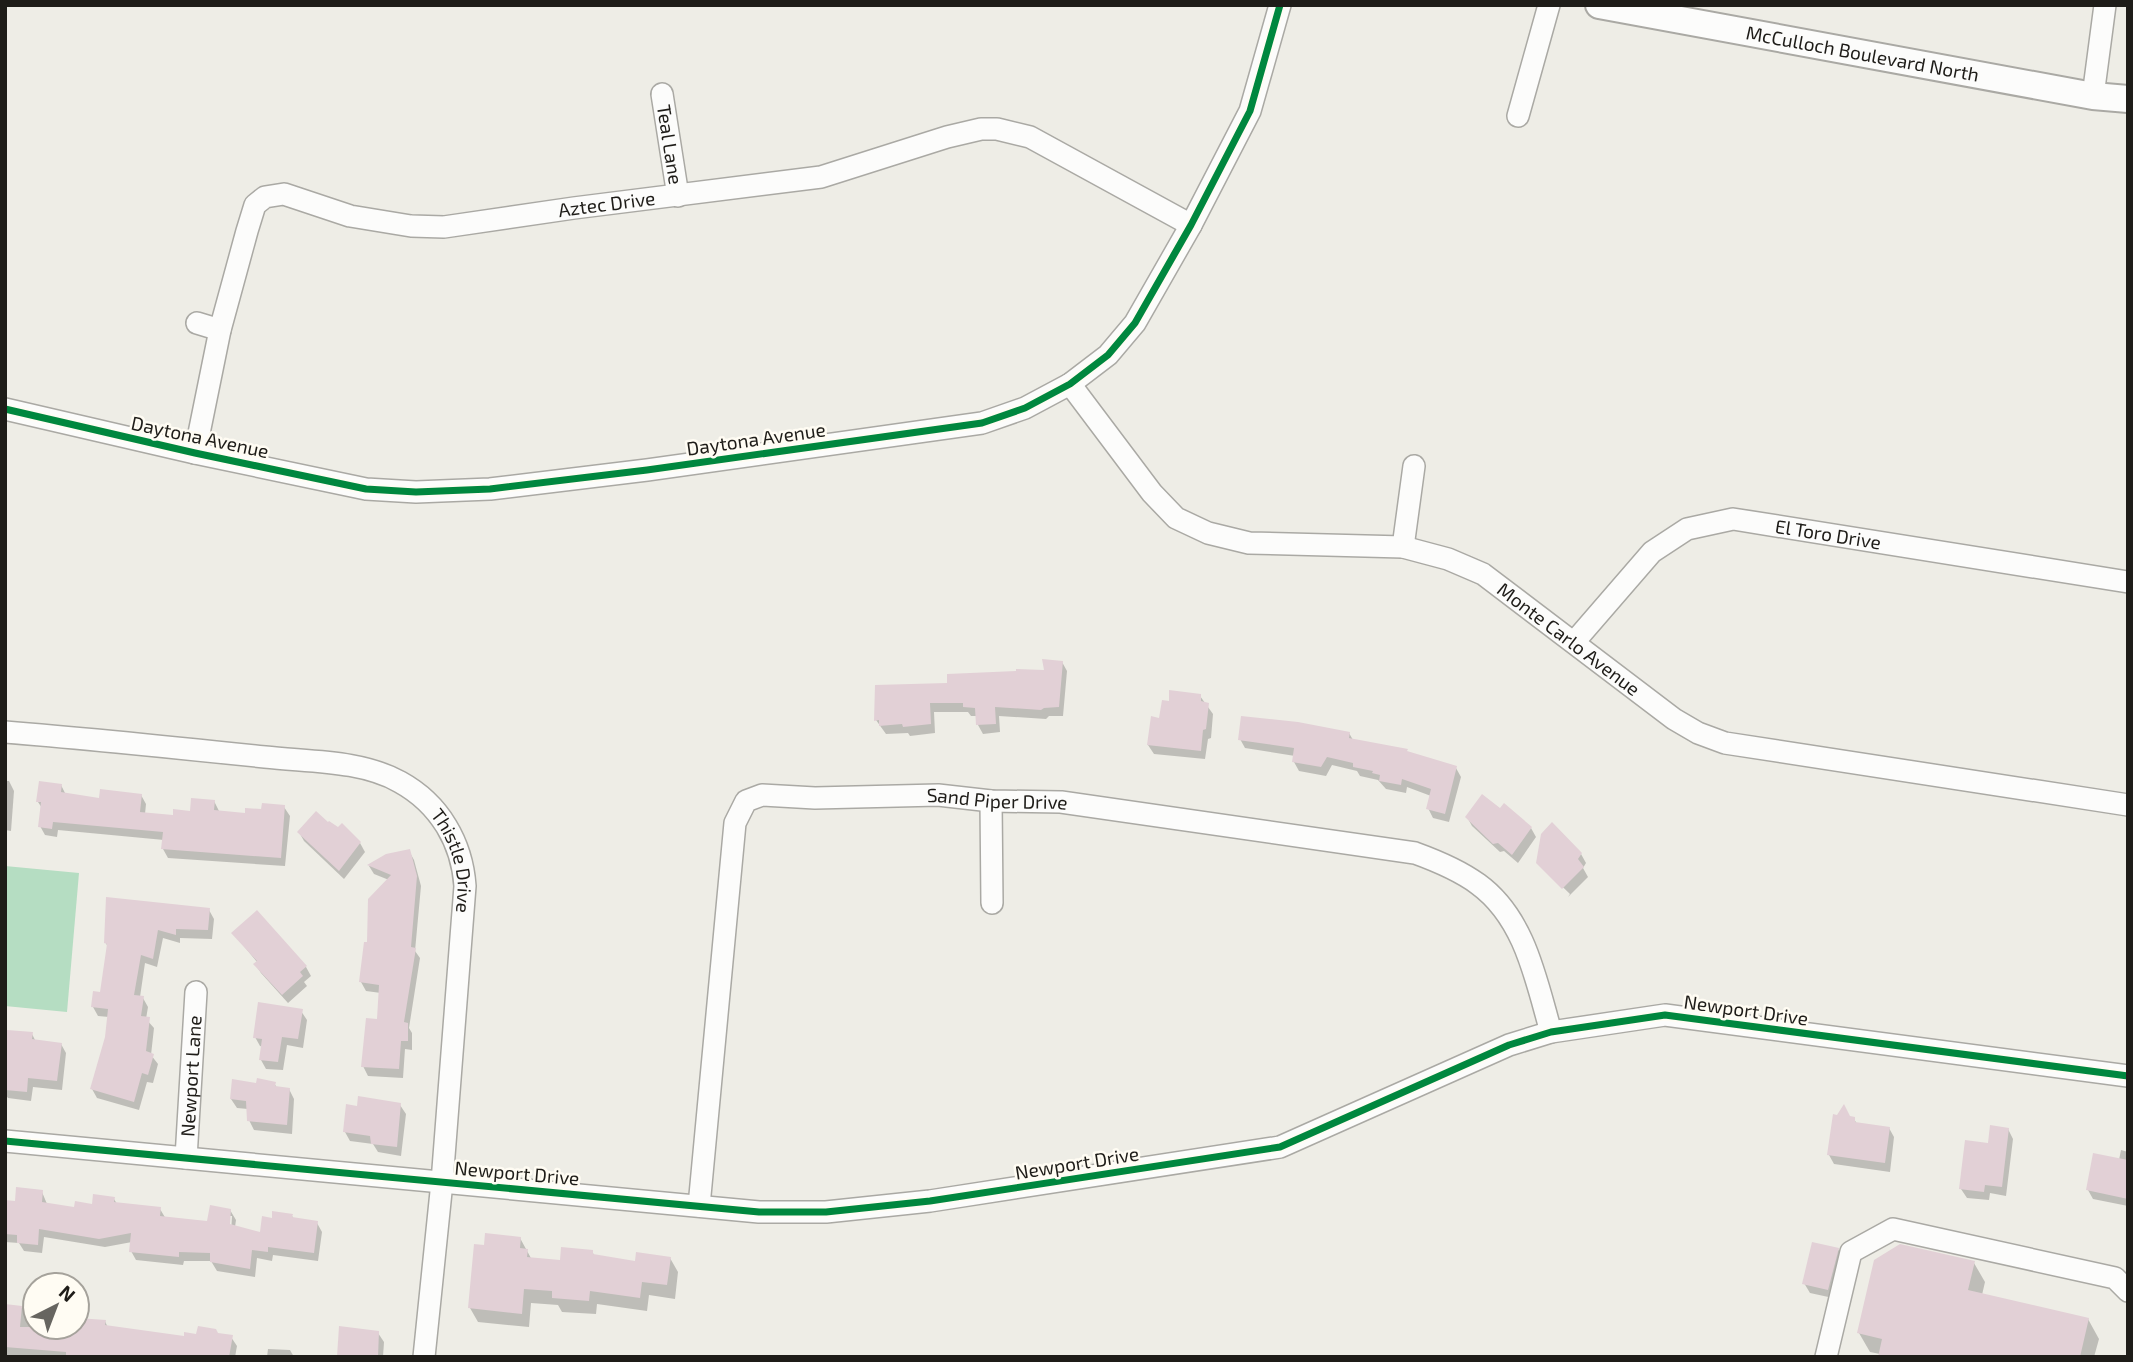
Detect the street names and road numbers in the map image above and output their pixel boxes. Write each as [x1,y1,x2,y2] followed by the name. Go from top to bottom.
[1744,20,1981,86] street label: McCulloch Boulevard North
[653,103,688,186] street label: Teal Lane
[556,186,656,221] street label: Aztec Drive
[129,411,271,462] street label: Daytona Avenue
[685,417,827,460] street label: Daytona Avenue
[1774,514,1883,553] street label: El Toro Drive
[1493,577,1645,700] street label: Monte Carlo Avenue
[927,783,1069,814] street label: Sand Piper Drive
[427,804,477,914] street label: Thistle Drive
[1682,989,1810,1030] street label: Newport Drive
[175,1015,206,1138] street label: Newport Lane
[1013,1141,1141,1184] street label: Newport Drive
[454,1156,580,1189] street label: Newport Drive

